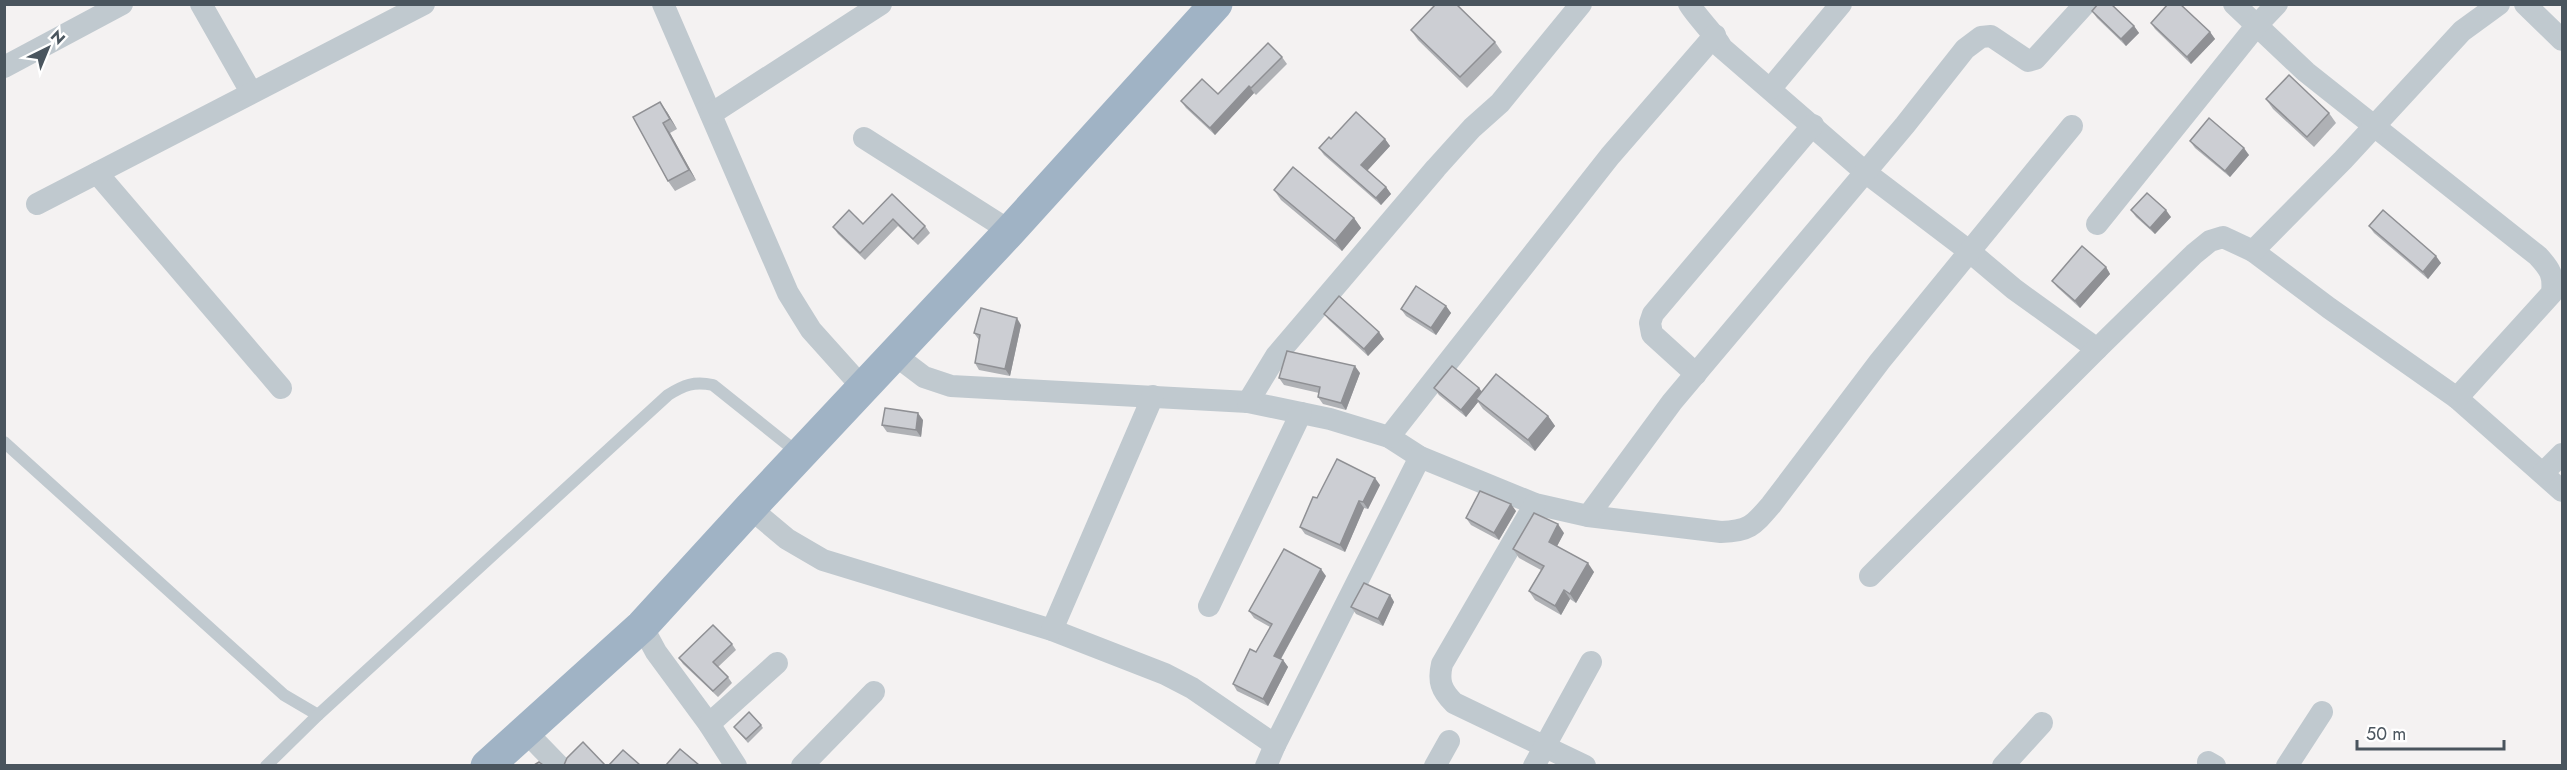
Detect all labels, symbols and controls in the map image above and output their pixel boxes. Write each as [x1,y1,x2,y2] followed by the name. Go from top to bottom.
[18,18,78,78] north arrow
[45,25,70,50] text: N
[2357,713,2504,751] scale bar
[2366,721,2406,747] text: 50 m

